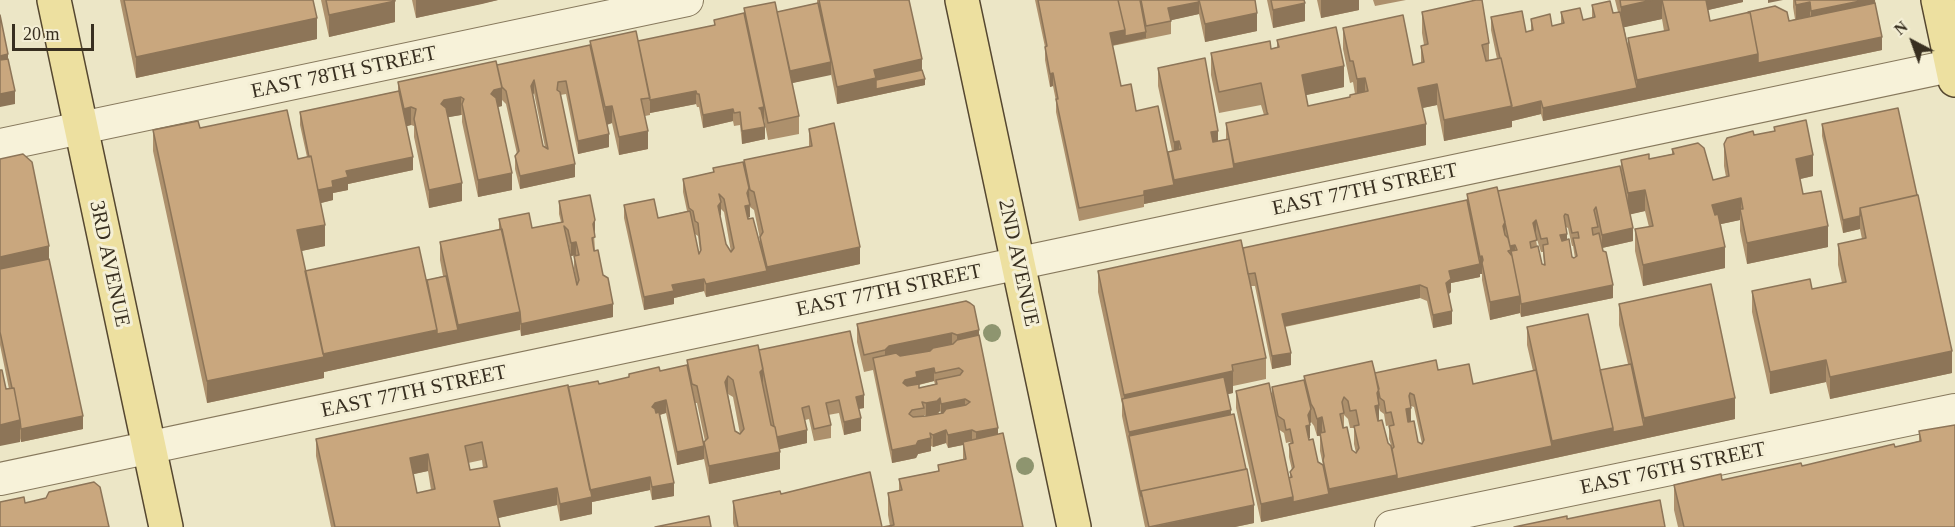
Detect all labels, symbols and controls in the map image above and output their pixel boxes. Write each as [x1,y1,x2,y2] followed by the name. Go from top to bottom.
[15,12,98,50] scale bar
[1883,12,1943,72] north arrow
[1891,18,1911,38] text: N
[23,24,60,44] text: 20 m
[249,41,439,105] street label: EAST 78TH STREET
[1270,158,1460,222] street label: EAST 77TH STREET
[992,197,1044,329] street label: 2ND AVENUE
[83,199,135,329] street label: 3RD AVENUE
[794,259,984,323] street label: EAST 77TH STREET
[319,360,509,424] street label: EAST 77TH STREET
[1578,437,1768,501] street label: EAST 76TH STREET

